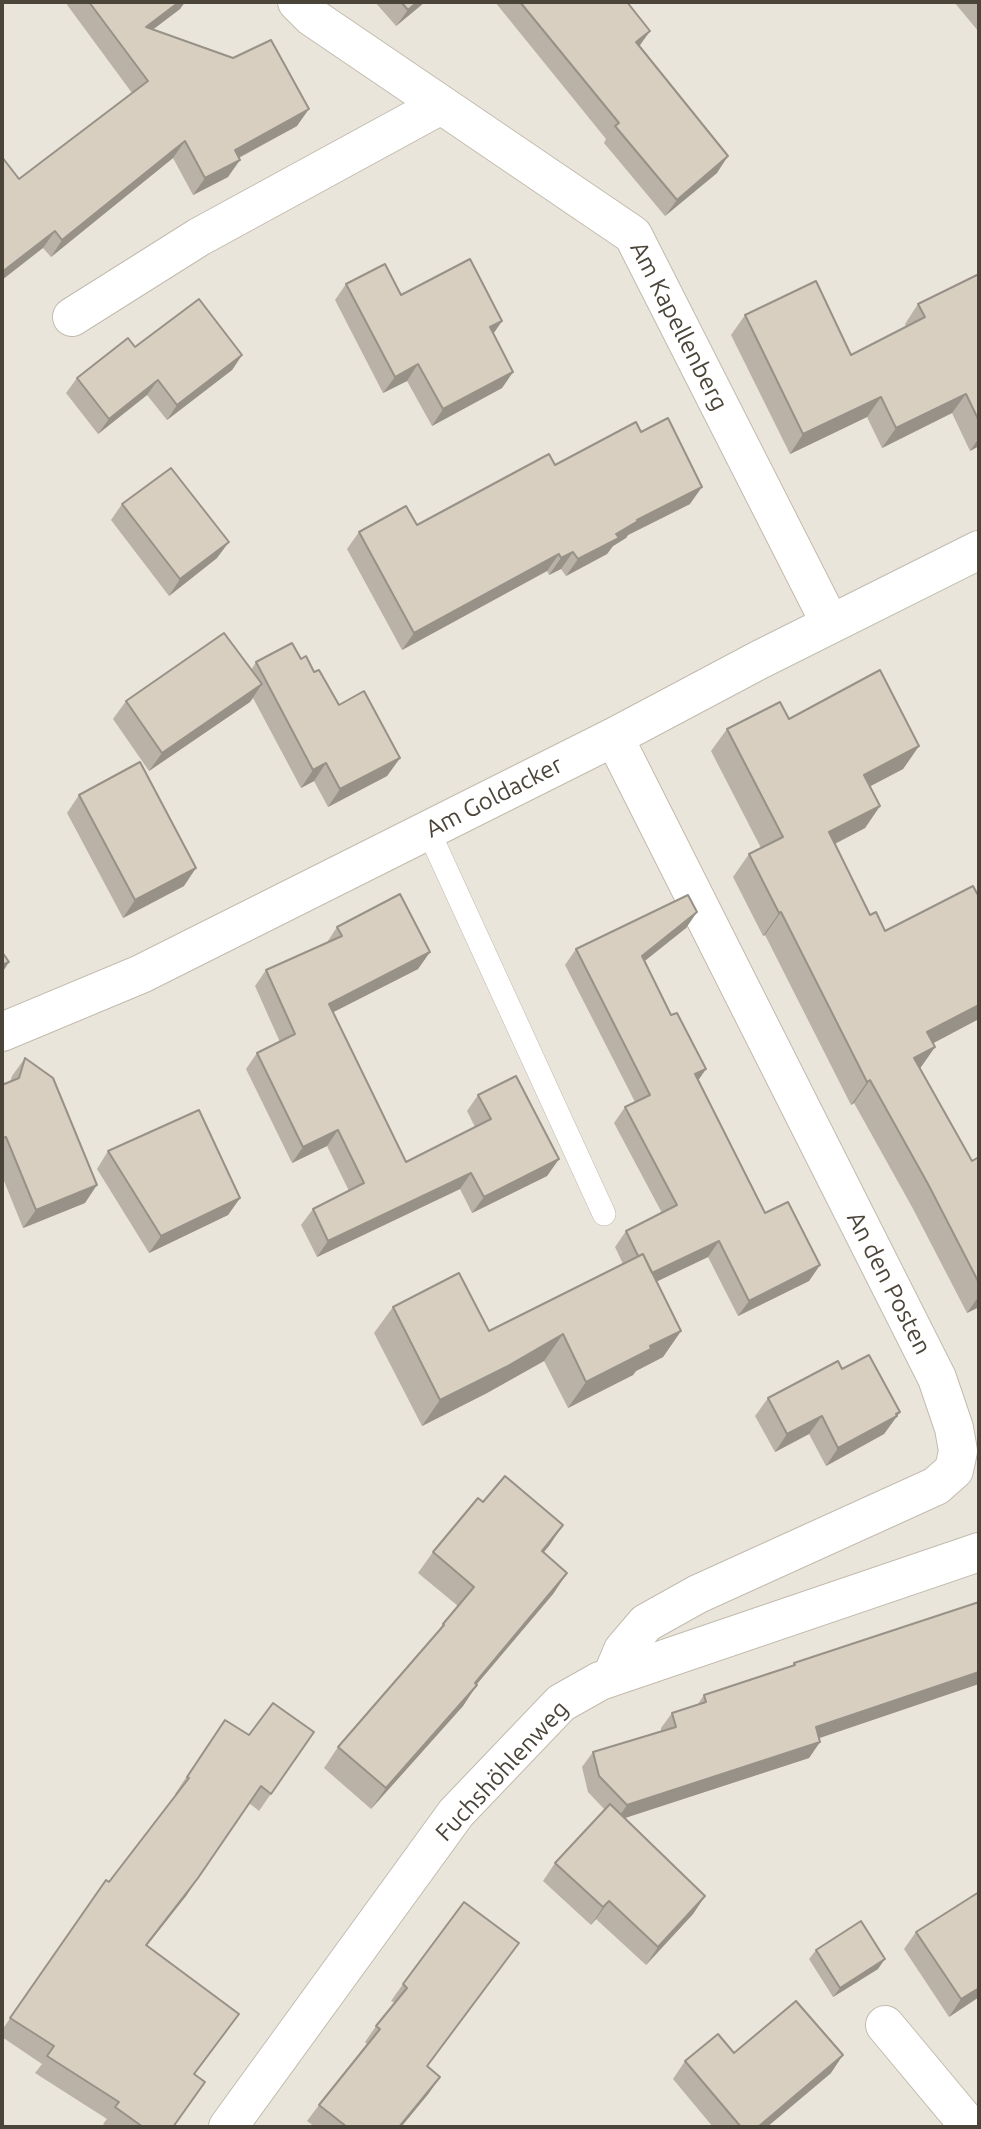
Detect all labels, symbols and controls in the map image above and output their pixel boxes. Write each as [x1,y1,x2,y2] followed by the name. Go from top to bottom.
[624,237,734,415] street label: Am Kapellenberg
[421,750,567,844] street label: Am Goldacker
[841,1207,937,1359] street label: An den Posten
[430,1695,574,1847] street label: Fuchshöhlenweg

